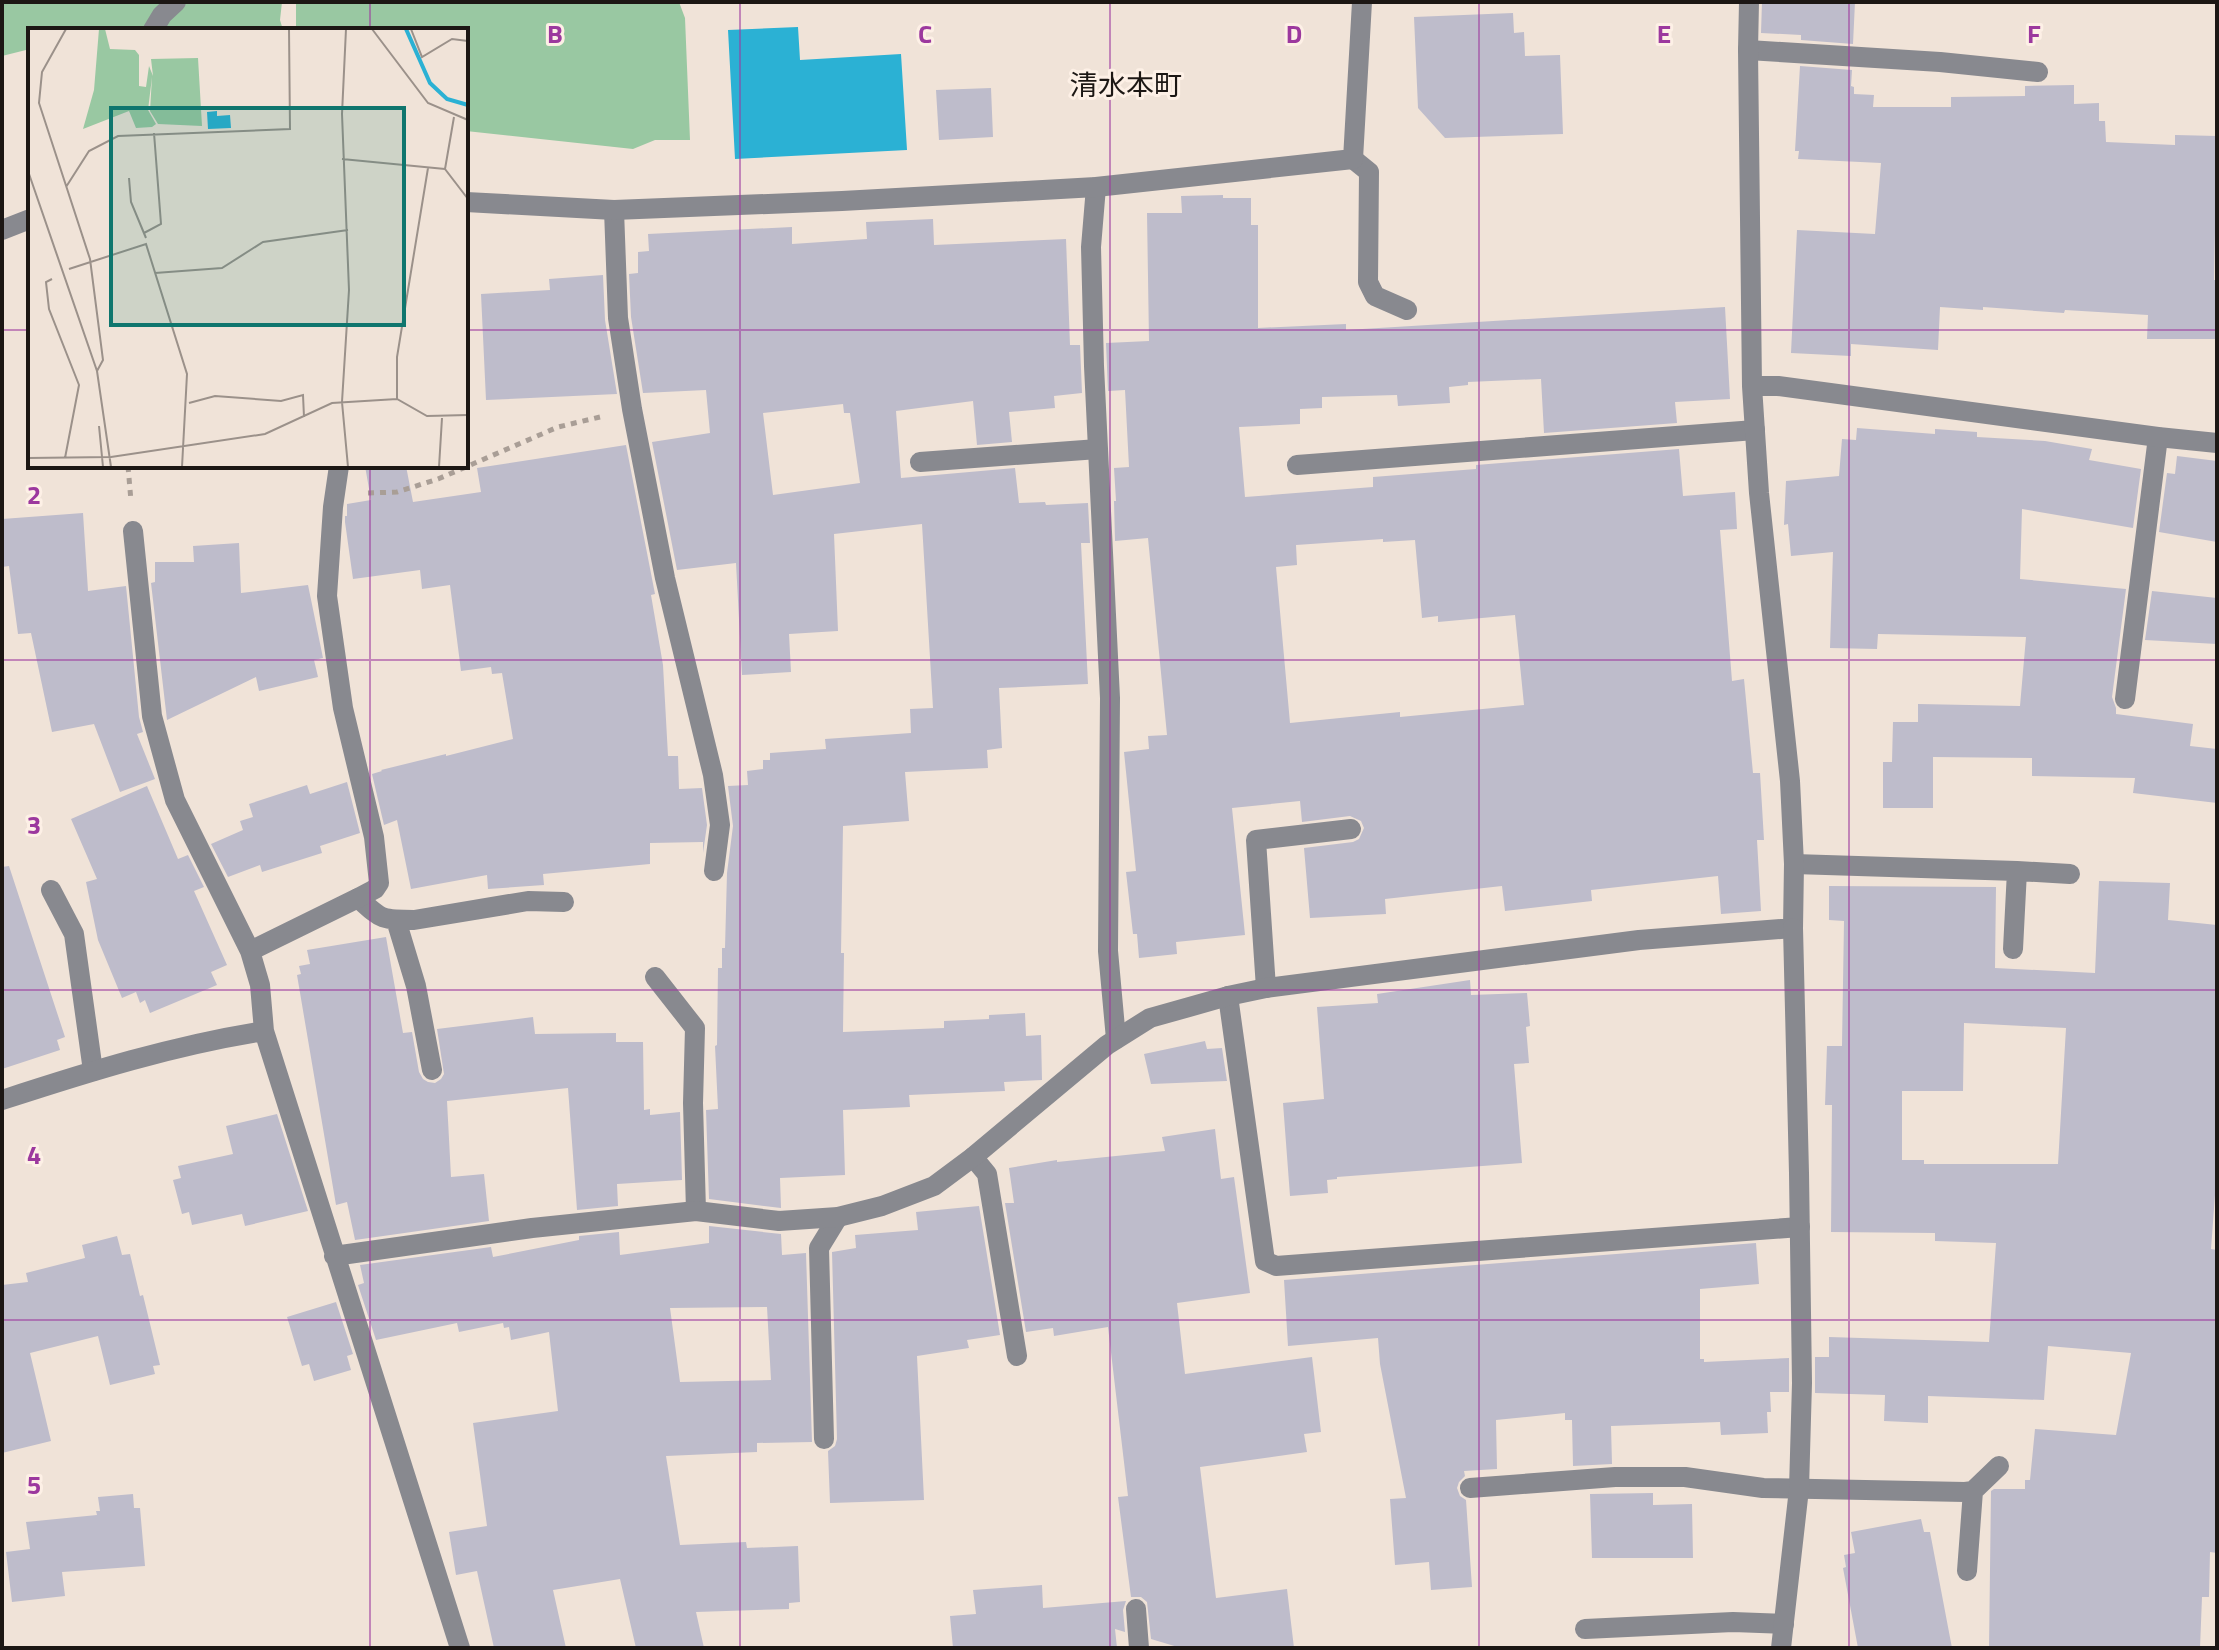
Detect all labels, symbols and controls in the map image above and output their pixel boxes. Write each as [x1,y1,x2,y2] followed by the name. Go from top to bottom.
[547,14,563,53] text: B
[918,14,932,53] text: C
[1286,14,1302,53] text: D
[1657,14,1671,53] text: E
[2027,14,2041,53] text: F
[28,28,468,468] inset map
[1070,63,1182,106] district label: 清水本町
[27,475,41,514] text: 2
[27,805,41,844] text: 3
[27,1135,41,1174] text: 4
[27,1465,41,1504] text: 5

